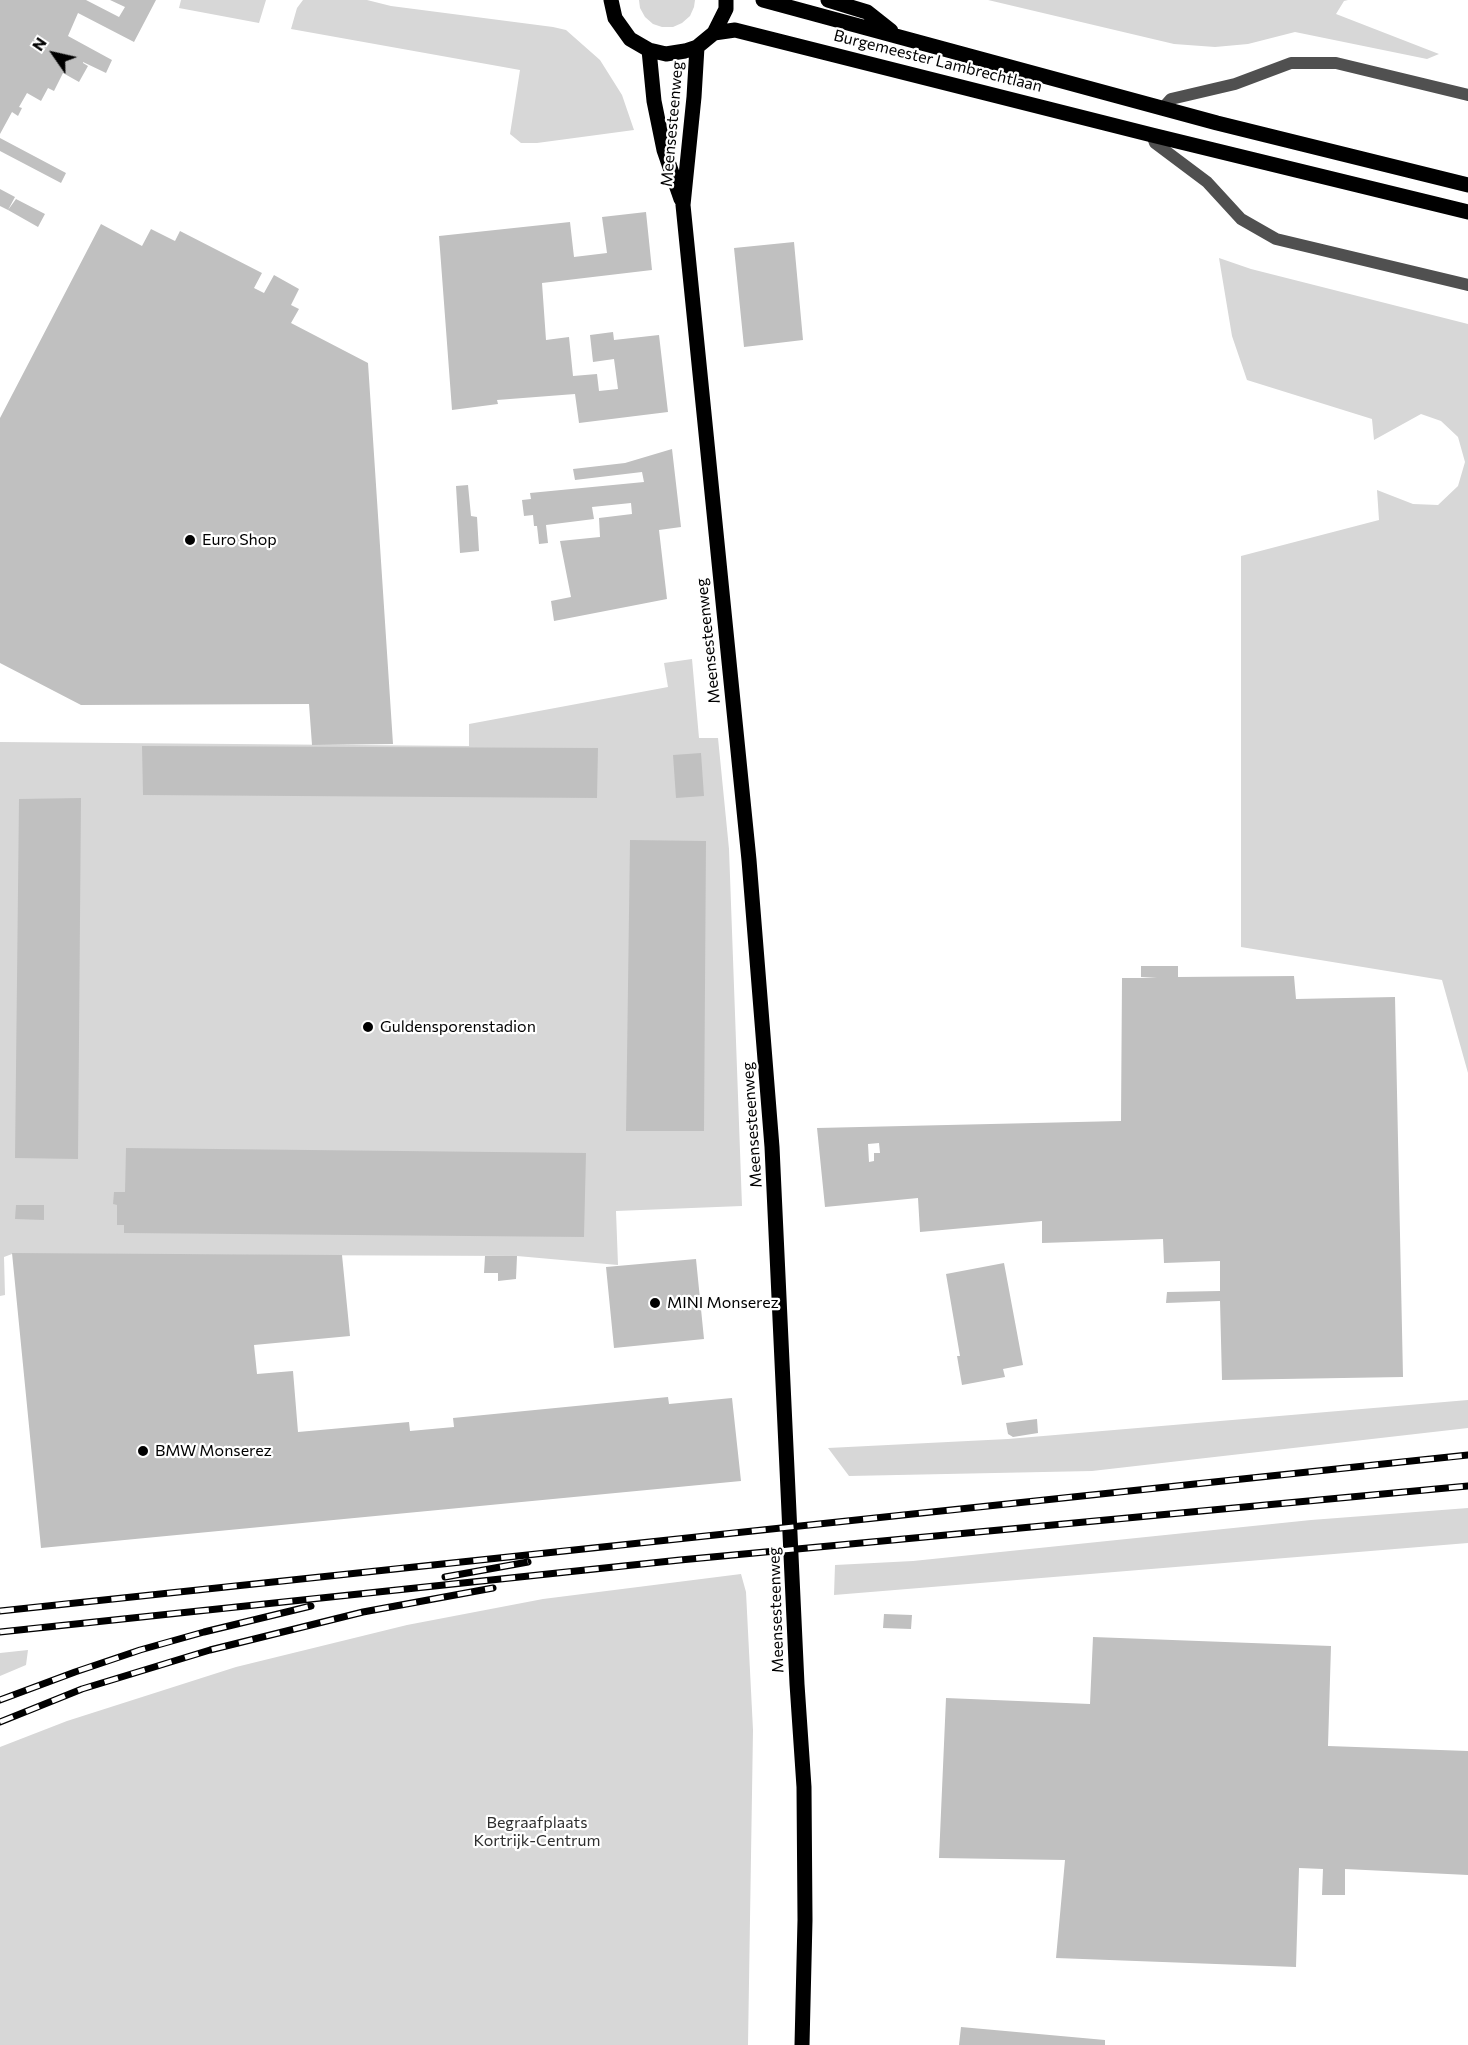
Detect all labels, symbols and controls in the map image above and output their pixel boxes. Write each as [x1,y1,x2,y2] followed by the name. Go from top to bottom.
[24,24,84,84] north arrow
[832,26,1044,96] street label: Burgemeester Lambrechtlaan
[27,33,50,54] text: N
[657,60,687,188] street label: Meensesteenweg
[202,530,277,550] place label: Euro Shop
[183,533,197,547] marker: Euro Shop
[692,577,724,705] street label: Meensesteenweg
[380,1017,536,1037] place label: Guldensporenstadion
[361,1020,375,1034] marker: Guldensporenstadion
[738,1061,766,1189] street label: Meensesteenweg
[667,1293,779,1313] place label: MINI Monserez
[648,1296,662,1310] marker: MINI Monserez
[155,1441,272,1461] place label: BMW Monserez
[136,1444,150,1458] marker: BMW Monserez
[764,1547,788,1673] street label: Meensesteenweg
[474,1813,600,1851] park label: Begraafplaats Kortrijk-Centrum

